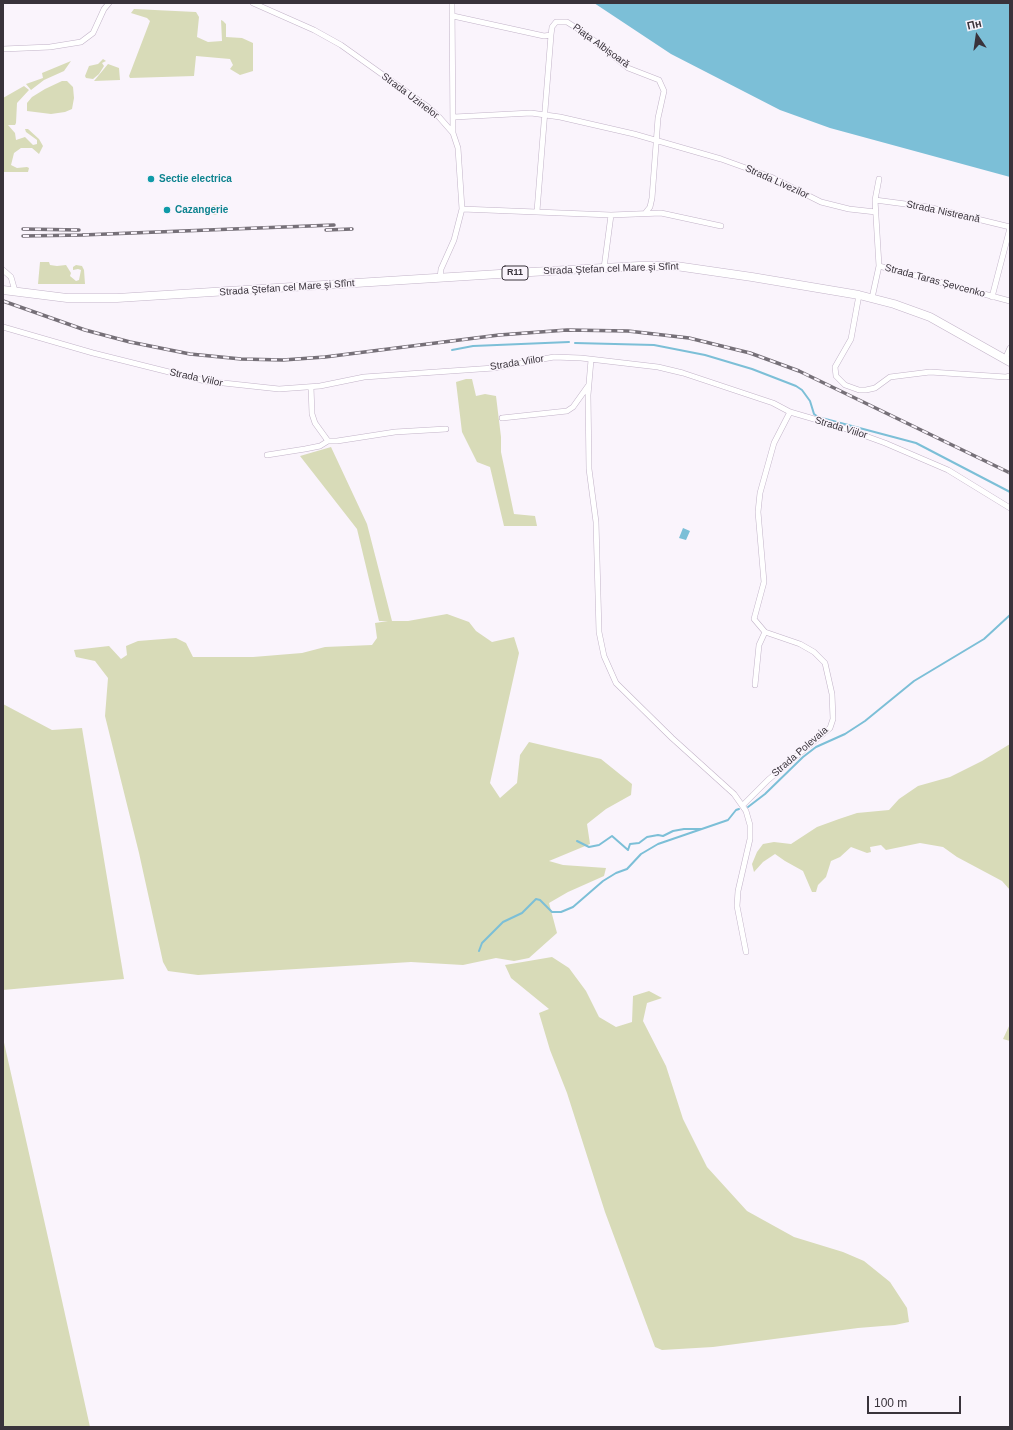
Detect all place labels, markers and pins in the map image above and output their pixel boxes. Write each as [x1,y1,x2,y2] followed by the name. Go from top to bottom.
[159,173,232,185] place label: Sectie electrica
[146,174,156,184] marker: Sectie electrica
[175,204,228,216] place label: Cazangerie
[162,205,172,215] marker: Cazangerie

